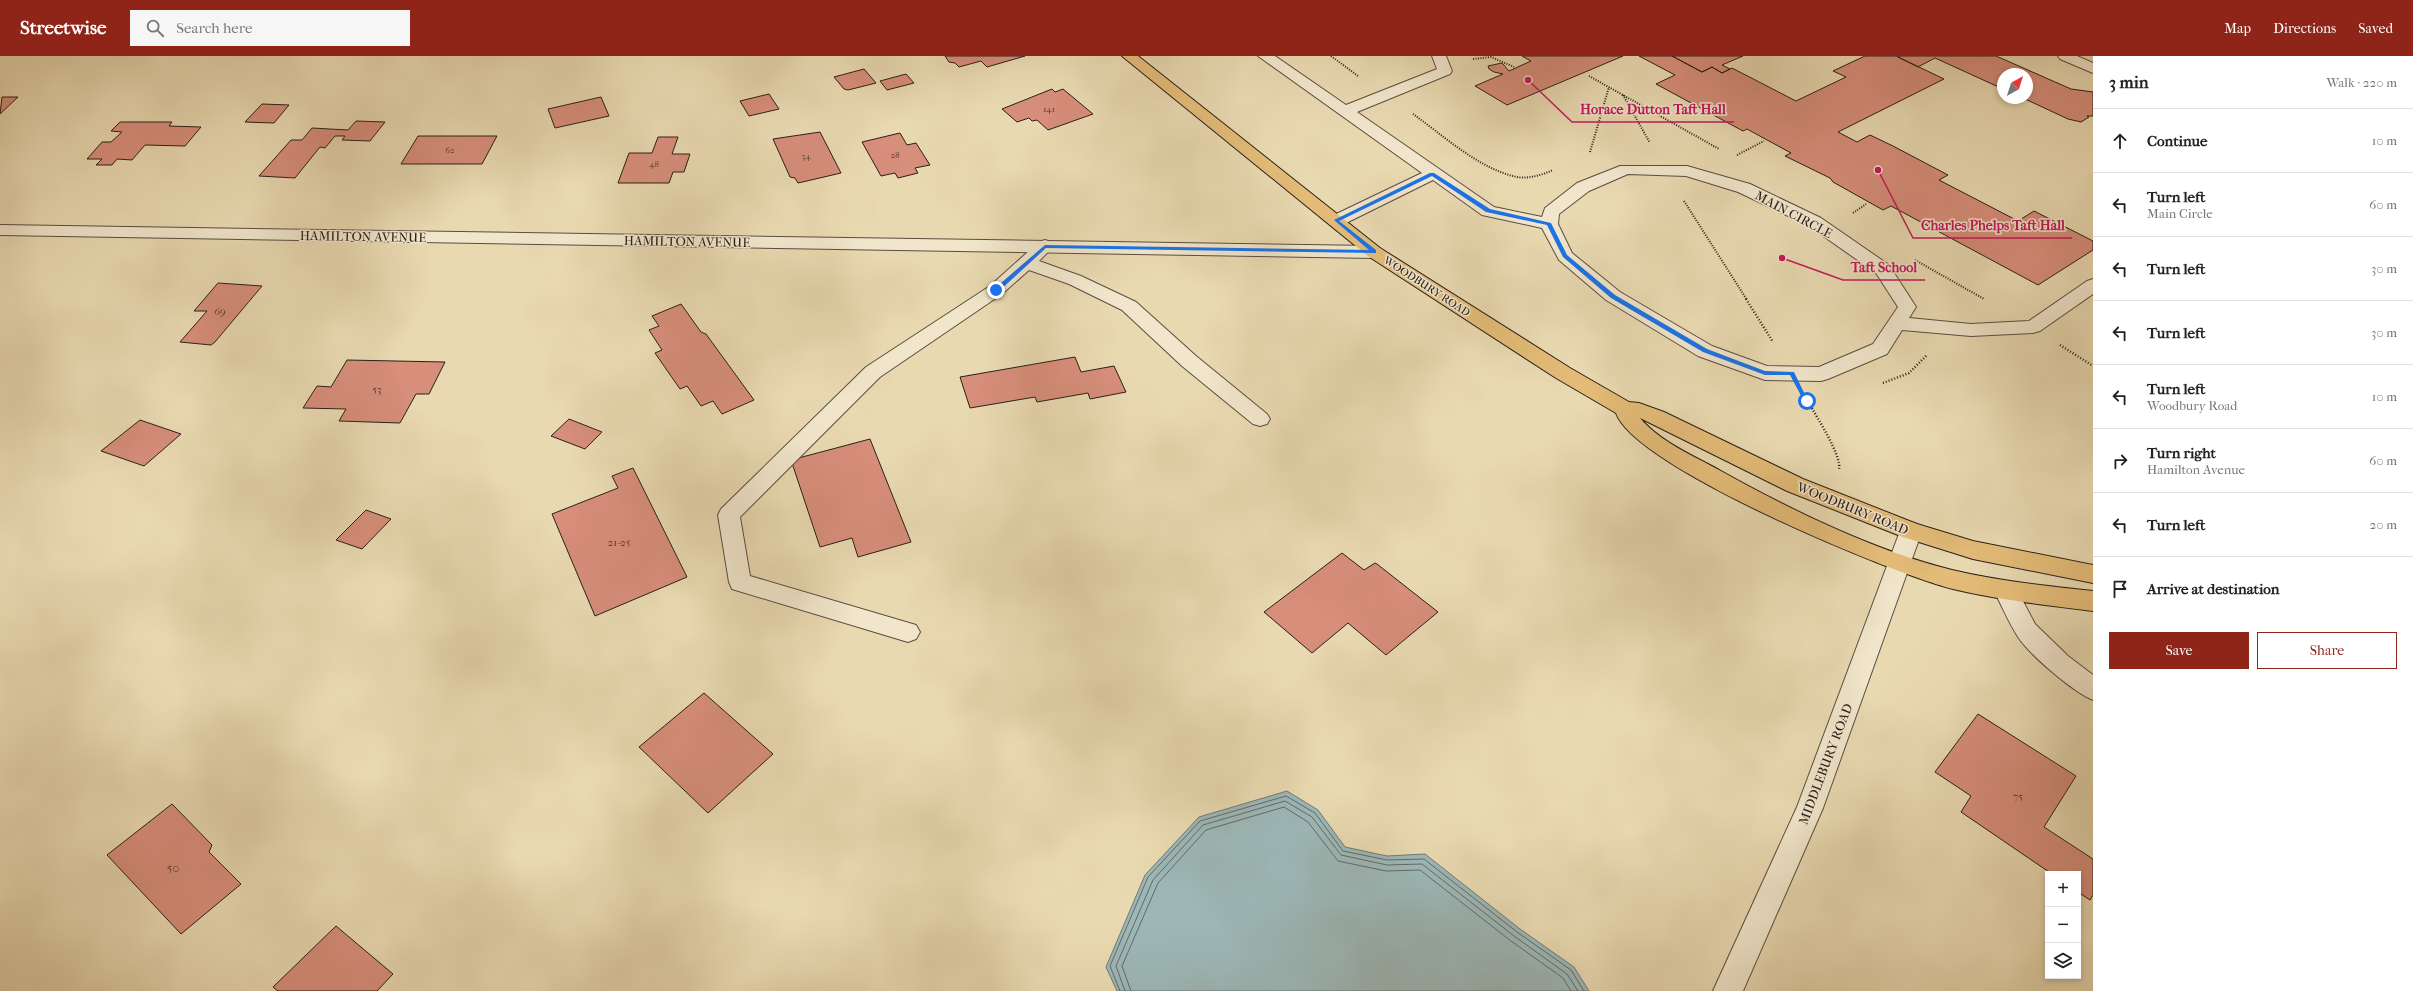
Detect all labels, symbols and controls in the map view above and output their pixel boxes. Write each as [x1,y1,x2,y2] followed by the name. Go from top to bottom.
[130,10,410,46] search box
[20,17,106,39] text: Streetwise
[144,17,166,39] icon: search
[176,19,252,37] text: Search here
[2224,20,2251,37] text: Map
[2273,20,2336,37] text: Directions
[2358,20,2393,37] text: Saved
[1997,68,2033,104] north arrow
[2109,72,2149,92] text: 3 min
[2326,75,2397,90] text: Walk · 220 m
[1572,96,1734,122] callout: Horace Dutton Taft Hall
[1580,101,1726,118] text: Horace Dutton Taft Hall
[1043,104,1055,114] house number: 141
[2109,130,2131,152] icon: ahead
[2147,132,2207,150] text: Continue
[2372,133,2397,148] text: 10 m
[445,145,455,155] house number: 62
[890,150,900,160] house number: 28
[801,151,811,161] house number: 34
[649,159,659,169] house number: 48
[1753,188,1835,241] street label: MAIN CIRCLE
[2147,188,2205,206] text: Turn left
[2109,194,2131,216] icon: left
[2369,197,2397,212] text: 60 m
[2147,206,2213,221] text: Main Circle
[1913,212,2072,238] callout: Charles Phelps Taft Hall
[1921,217,2065,234] text: Charles Phelps Taft Hall
[300,228,426,245] street label: HAMILTON AVENUE
[624,233,750,250] street label: HAMILTON AVENUE
[1380,253,1472,319] street label: WOODBURY ROAD
[1843,254,1925,280] callout: Taft School
[2109,258,2131,280] icon: left
[1850,259,1917,276] text: Taft School
[2147,260,2205,278] text: Turn left
[2371,261,2397,276] text: 30 m
[987,281,1005,299] route end
[214,305,226,318] house number: 69
[2109,322,2131,344] icon: left
[2147,324,2205,342] text: Turn left
[2371,325,2397,340] text: 30 m
[2147,380,2205,398] text: Turn left
[372,383,382,396] house number: 53
[2109,386,2131,408] icon: left
[2372,389,2397,404] text: 10 m
[1798,392,1816,410] route start
[2147,398,2237,413] text: Woodbury Road
[2147,444,2216,462] text: Turn right
[2109,450,2131,472] icon: right
[2369,453,2397,468] text: 60 m
[2147,462,2245,477] text: Hamilton Avenue
[1794,479,1911,538] street label: WOODBURY ROAD
[2109,514,2131,536] icon: left
[2147,516,2205,534] text: Turn left
[2370,517,2397,532] text: 20 m
[608,536,631,549] house number: 21-25
[2109,578,2131,600] icon: arrive
[2147,580,2279,598] text: Arrive at destination
[2109,632,2249,669] button: Save
[2257,632,2397,669] button: Share
[1795,701,1856,827] street label: MIDDLEBURY ROAD
[2013,790,2023,803] house number: 75
[167,860,179,875] house number: 50
[2045,871,2081,979] map controls
[2045,871,2081,907] button: +
[2045,907,2081,943] button: −
[2045,943,2081,979] button: layers

